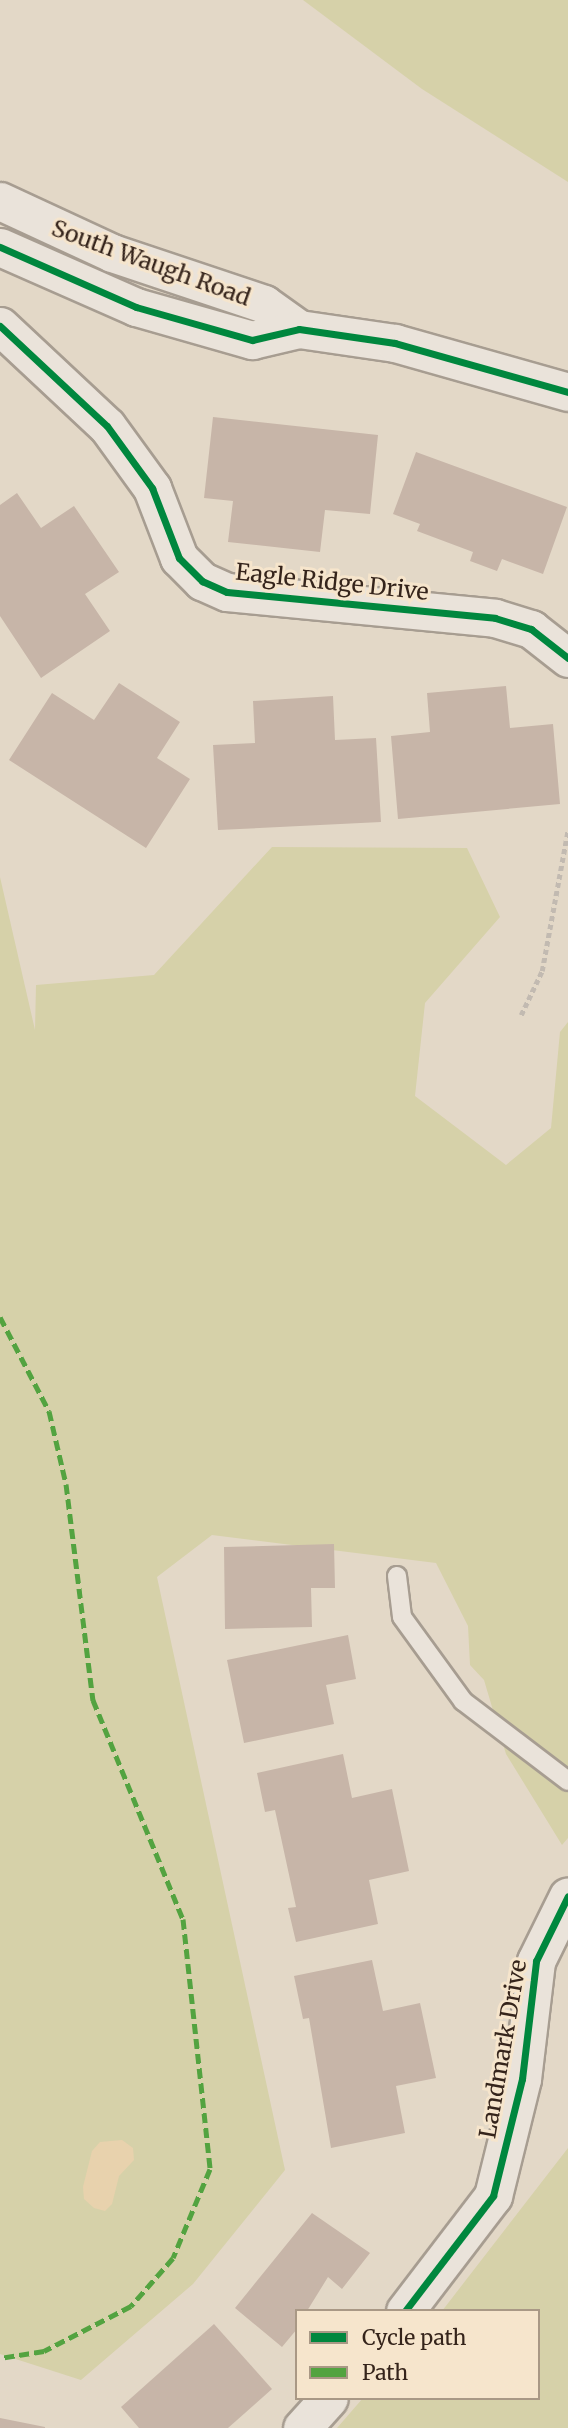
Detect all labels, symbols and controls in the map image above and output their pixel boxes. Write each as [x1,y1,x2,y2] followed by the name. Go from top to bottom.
[48,214,254,312] street label: South Waugh Road
[234,558,430,606] street label: Eagle Ridge Drive
[474,1957,532,2141] street label: Landmark Drive
[295,2309,540,2400] legend
[362,2324,466,2351] text: Cycle path
[362,2359,408,2386] text: Path

